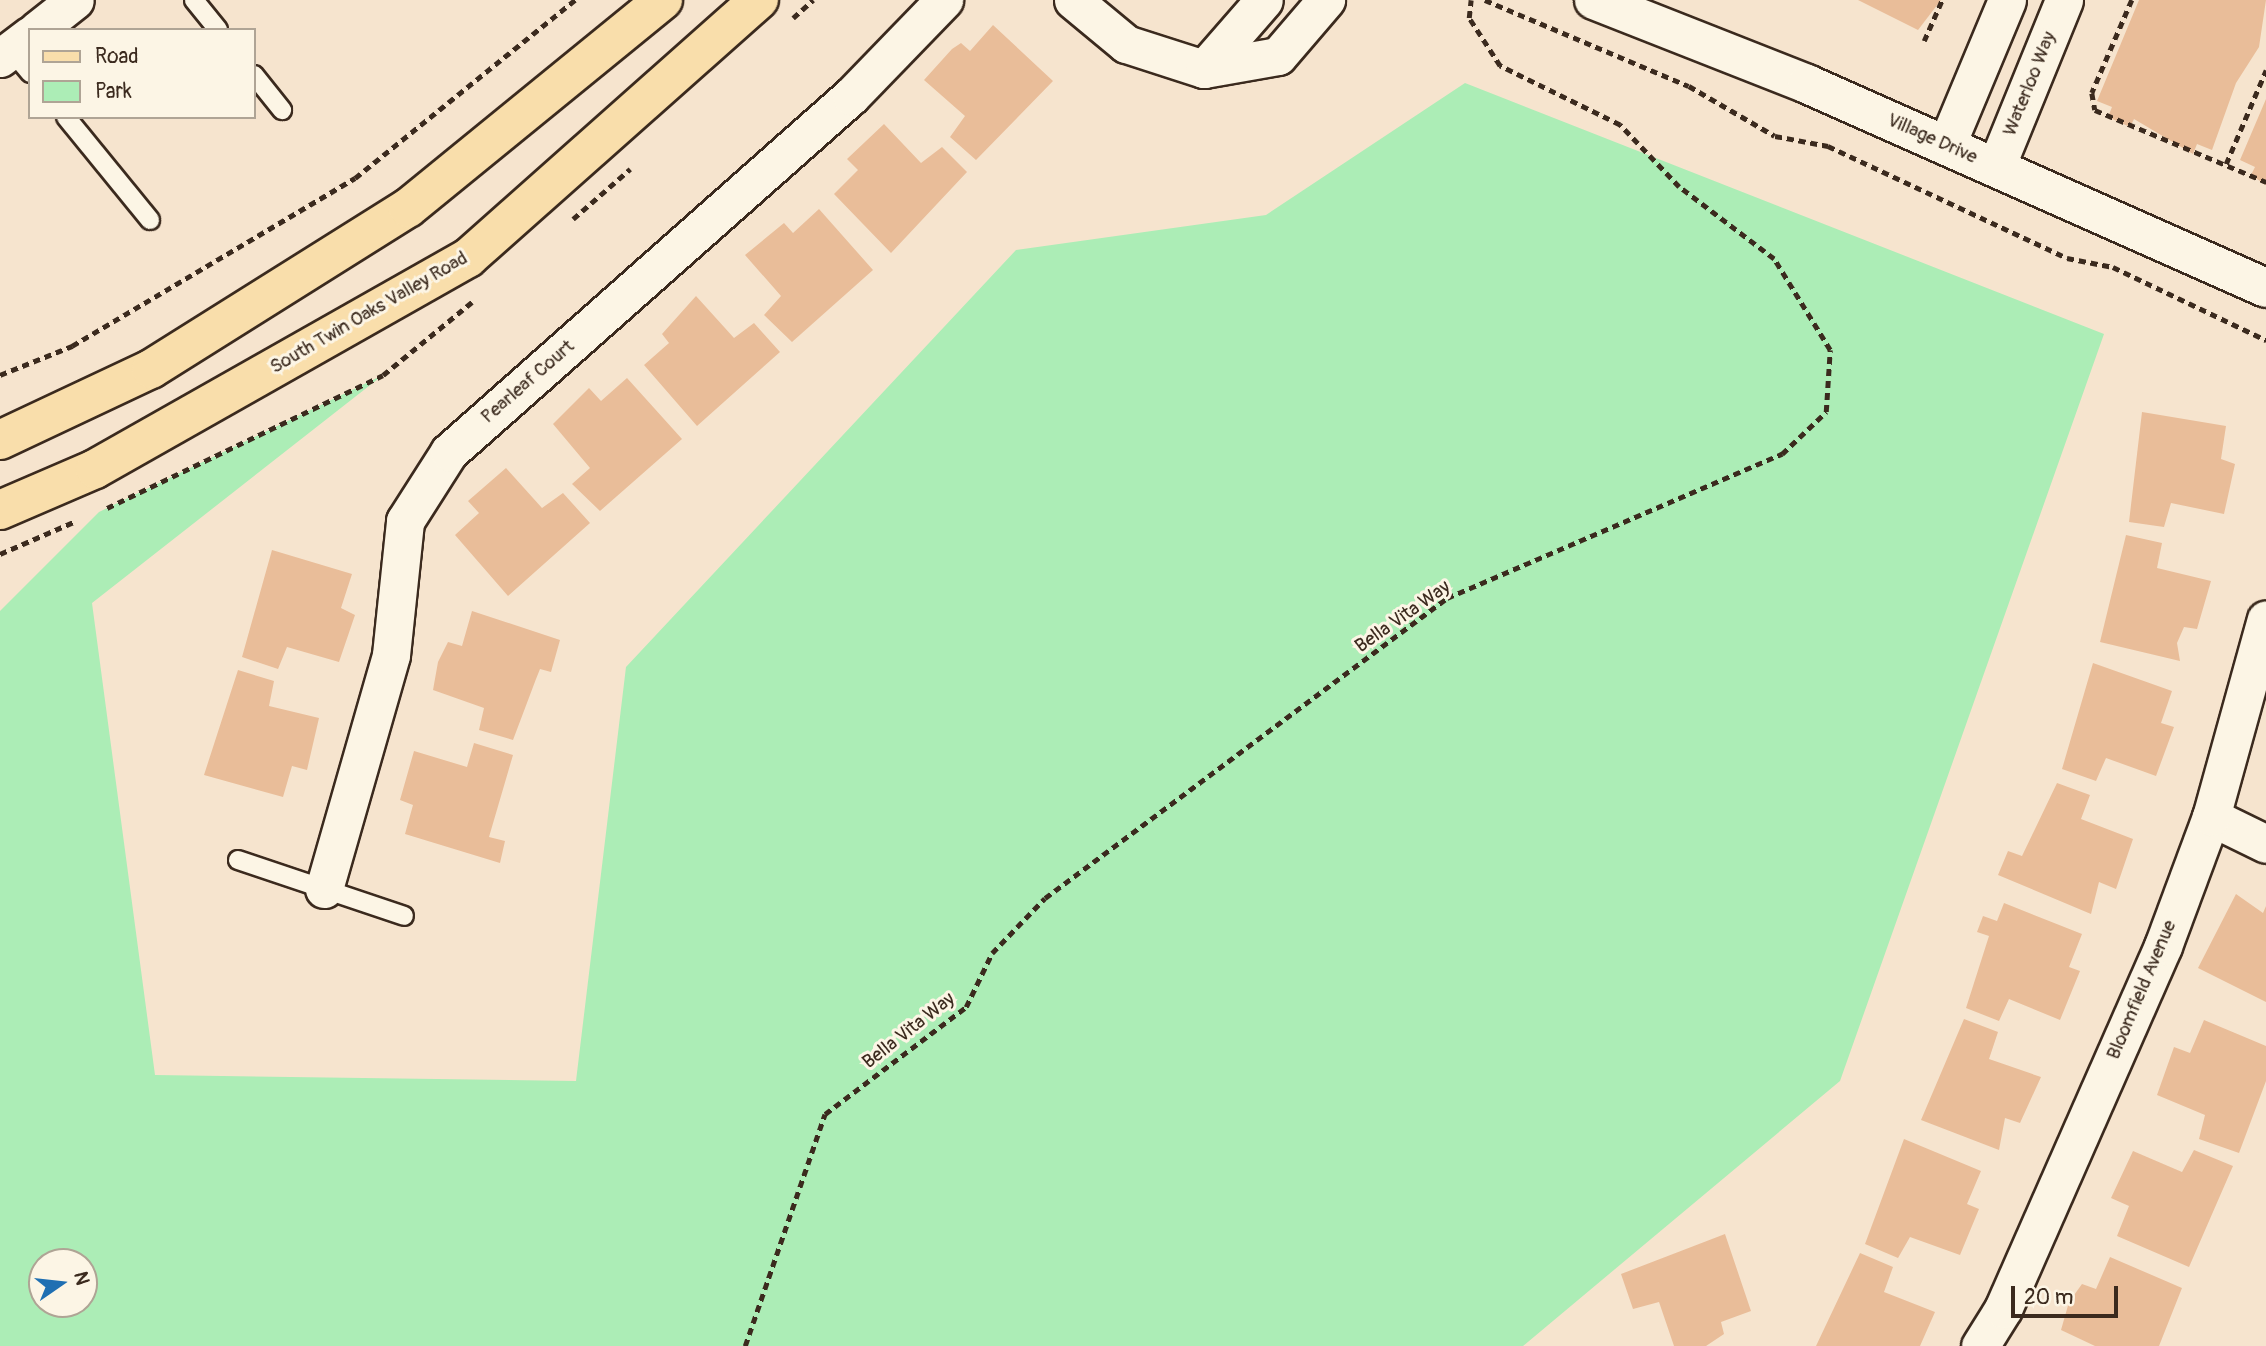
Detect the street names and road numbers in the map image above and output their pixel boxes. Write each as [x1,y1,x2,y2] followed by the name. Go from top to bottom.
[1999,28,2061,140] street label: Waterloo Way
[1883,109,1981,169] street label: Village Drive
[266,247,472,379] street label: South Twin Oaks Valley Road
[477,335,579,429] street label: Pearleaf Court
[1351,576,1455,658] street label: Bella Vita Way
[2102,917,2182,1063] street label: Bloomfield Avenue
[858,988,960,1074] street label: Bella Vita Way

